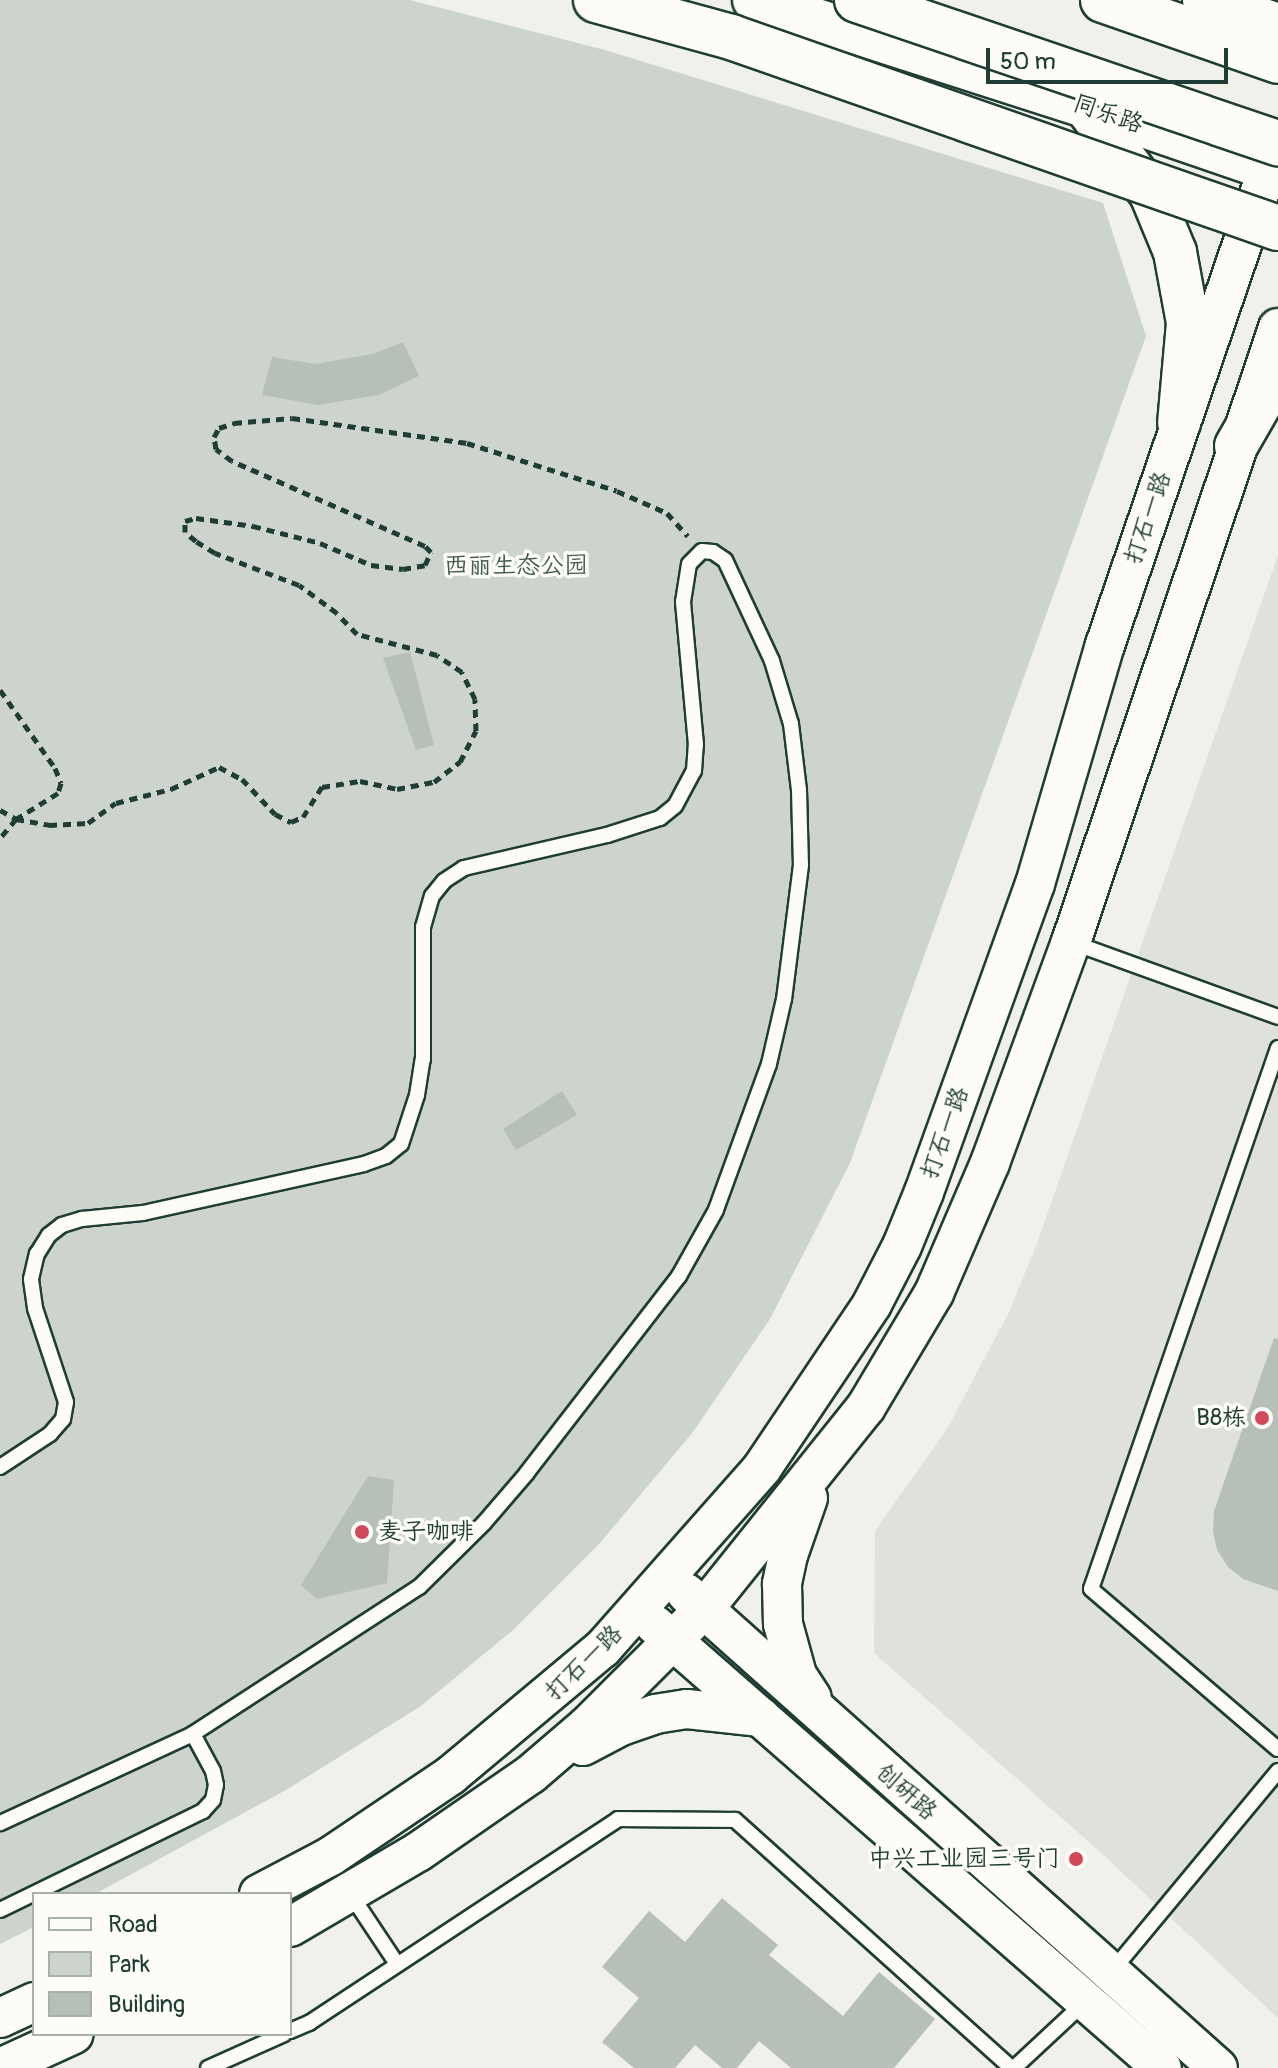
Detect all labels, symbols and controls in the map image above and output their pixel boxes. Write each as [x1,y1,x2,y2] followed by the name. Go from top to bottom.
[990,32,1232,82] scale bar
[1000,47,1056,76] text: 50 m
[1069,89,1147,139] street label: 同乐路
[1119,468,1177,568] street label: 打石一路
[444,552,588,580] park label: 西丽生态公园
[915,1083,975,1183] street label: 打石一路
[1196,1404,1246,1432] place label: B8栋
[1253,1409,1271,1427] marker: B8栋
[378,1518,474,1546] place label: 麦子咖啡
[353,1523,371,1541] marker: 麦子咖啡
[539,1619,629,1707] street label: 打石一路
[869,1758,943,1826] street label: 创研路
[868,1845,1060,1873] place label: 中兴工业园三号门
[1067,1850,1085,1868] marker: 中兴工业园三号门
[32,1892,292,2036] legend
[108,1910,158,1939] text: Road
[108,1950,150,1979] text: Park
[108,1990,185,2019] text: Building

